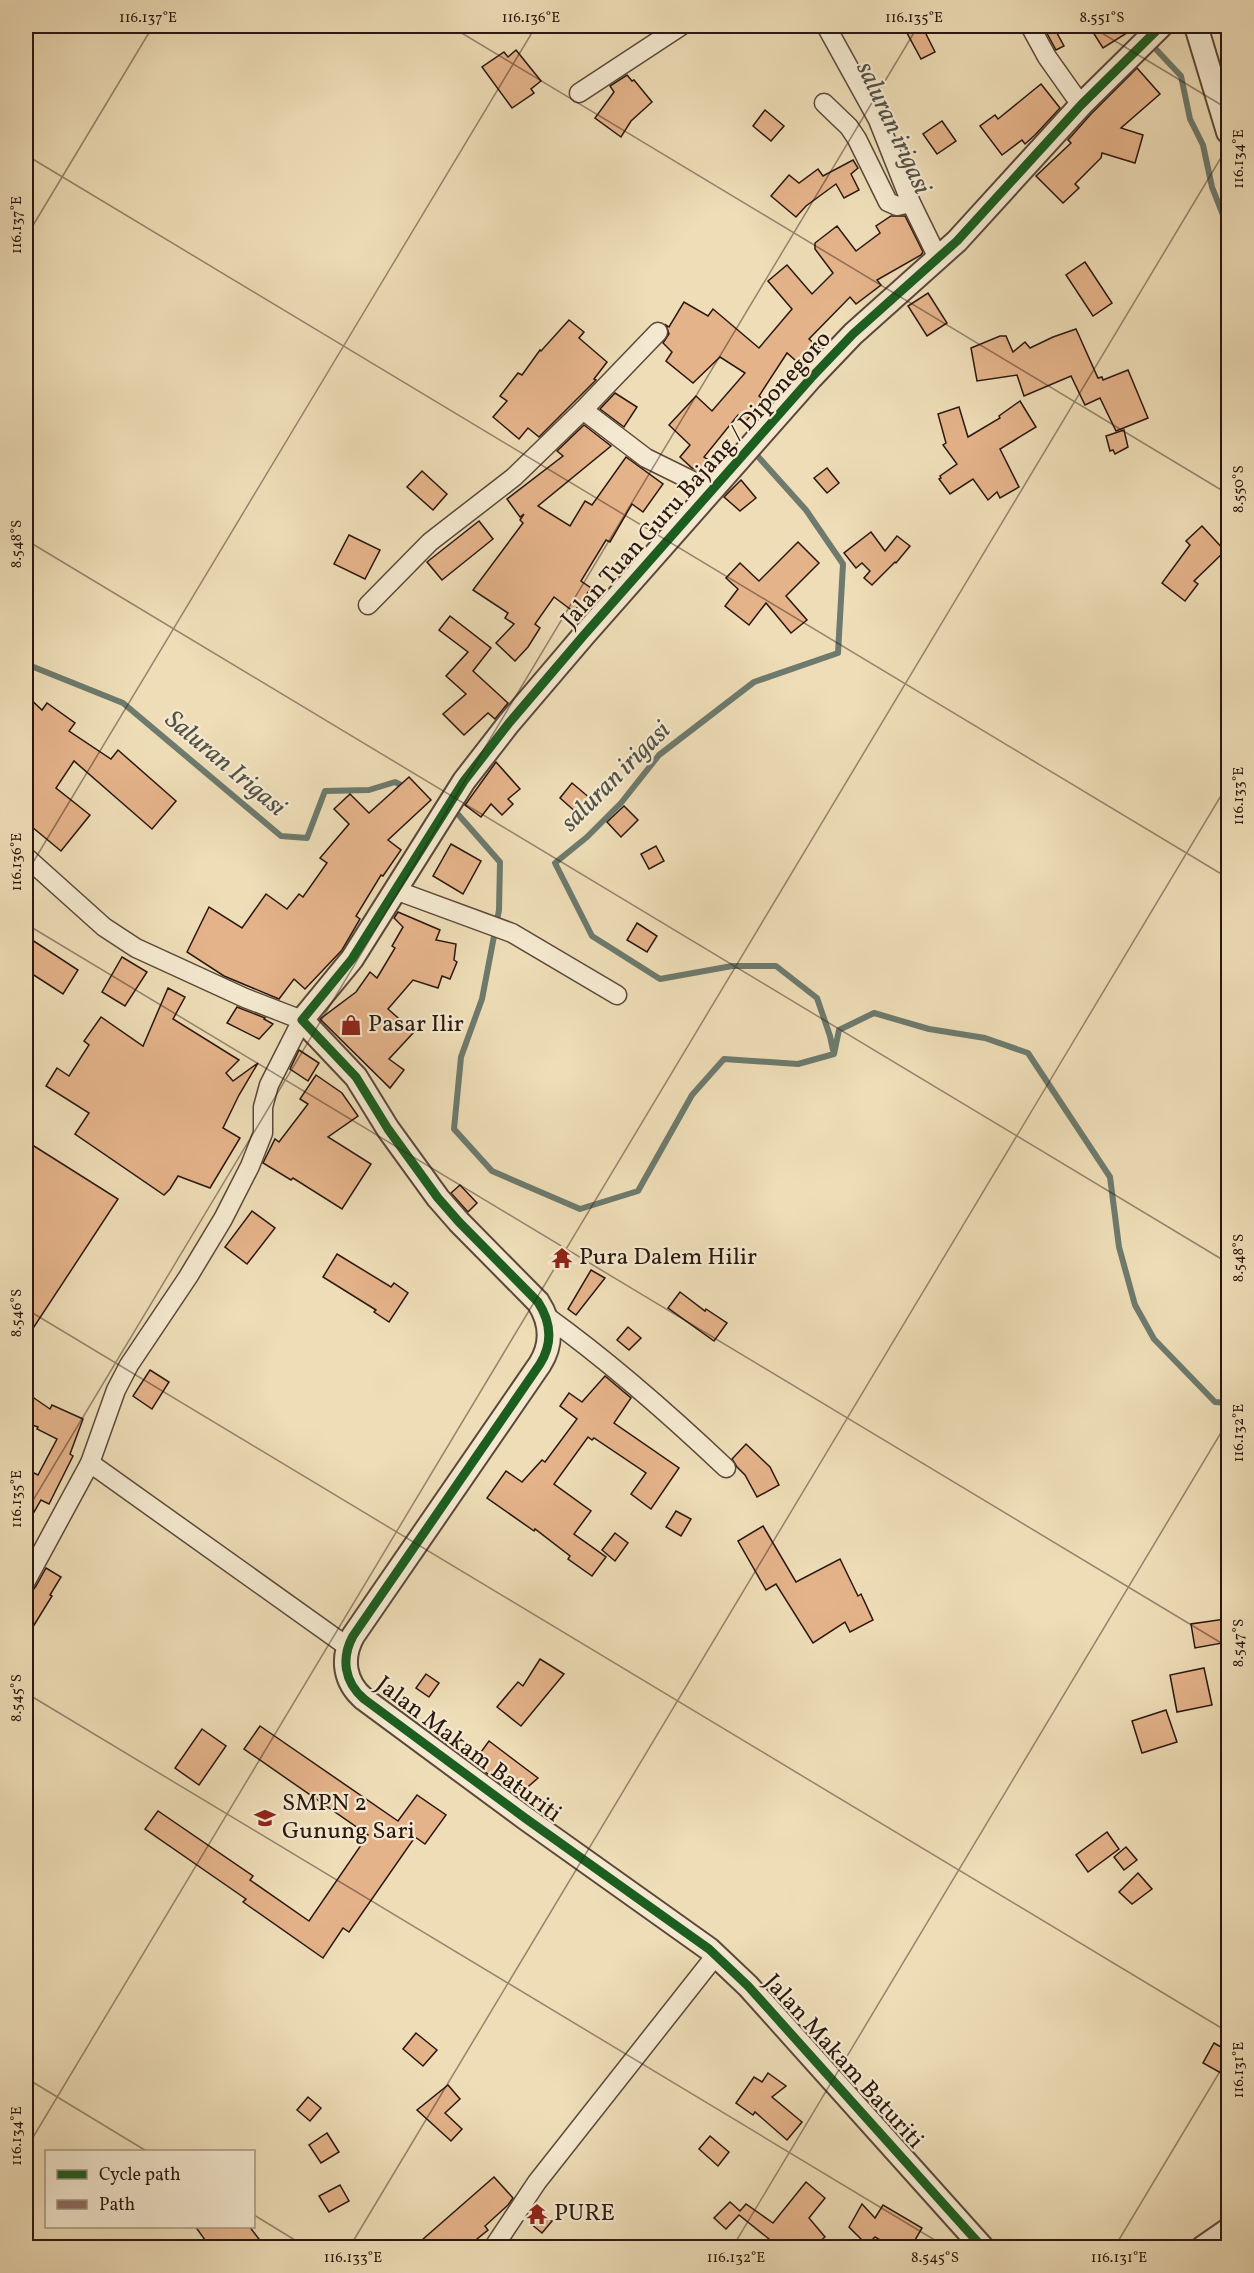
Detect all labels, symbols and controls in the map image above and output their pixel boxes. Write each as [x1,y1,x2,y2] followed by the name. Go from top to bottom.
[119,8,177,29] text: 116.137°E
[502,8,560,29] text: 116.136°E
[885,8,943,29] text: 116.135°E
[1079,8,1125,29] text: 8.551°S
[847,56,940,201] water label: saluran irigasi
[1229,129,1250,189] text: 116.134°E
[7,196,28,254] text: 116.137°E
[554,324,840,636] street label: Jalan Tuan Guru Bajang / Diponegoro
[1229,465,1250,513] text: 8.550°S
[7,520,28,568] text: 8.548°S
[157,703,294,826] water label: Saluran Irigasi
[553,713,680,840] water label: saluran irigasi
[1229,767,1250,825] text: 116.133°E
[7,833,28,891] text: 116.136°E
[368,1008,464,1042] place label: Pasar Ilir
[339,1013,363,1037] shop icon: Pasar Ilir
[1229,1234,1250,1282] text: 8.548°S
[579,1241,757,1275] place label: Pura Dalem Hilir
[550,1246,574,1270] temple icon: Pura Dalem Hilir
[7,1289,28,1337] text: 8.546°S
[1229,1404,1250,1462] text: 116.132°E
[7,1470,28,1528] text: 116.135°E
[1229,1619,1250,1667] text: 8.547°S
[368,1669,568,1831] street label: Jalan Makam Baturiti
[7,1674,28,1722] text: 8.545°S
[282,1787,415,1849] place label: SMPN 2 Gunung Sari
[253,1806,277,1830] school or university icon: SMPN 2 Gunung Sari
[755,1967,931,2157] street label: Jalan Makam Baturiti
[1229,2042,1250,2098] text: 116.131°E
[7,2106,28,2166] text: 116.134°E
[45,2150,255,2228] legend
[99,2163,181,2188] text: Cycle path
[99,2193,135,2218] text: Path
[554,2197,615,2231] place label: PURE
[525,2202,549,2226] temple icon: PURE
[324,2248,382,2269] text: 116.133°E
[707,2248,765,2269] text: 116.132°E
[911,2248,959,2269] text: 8.545°S
[1091,2248,1147,2269] text: 116.131°E

